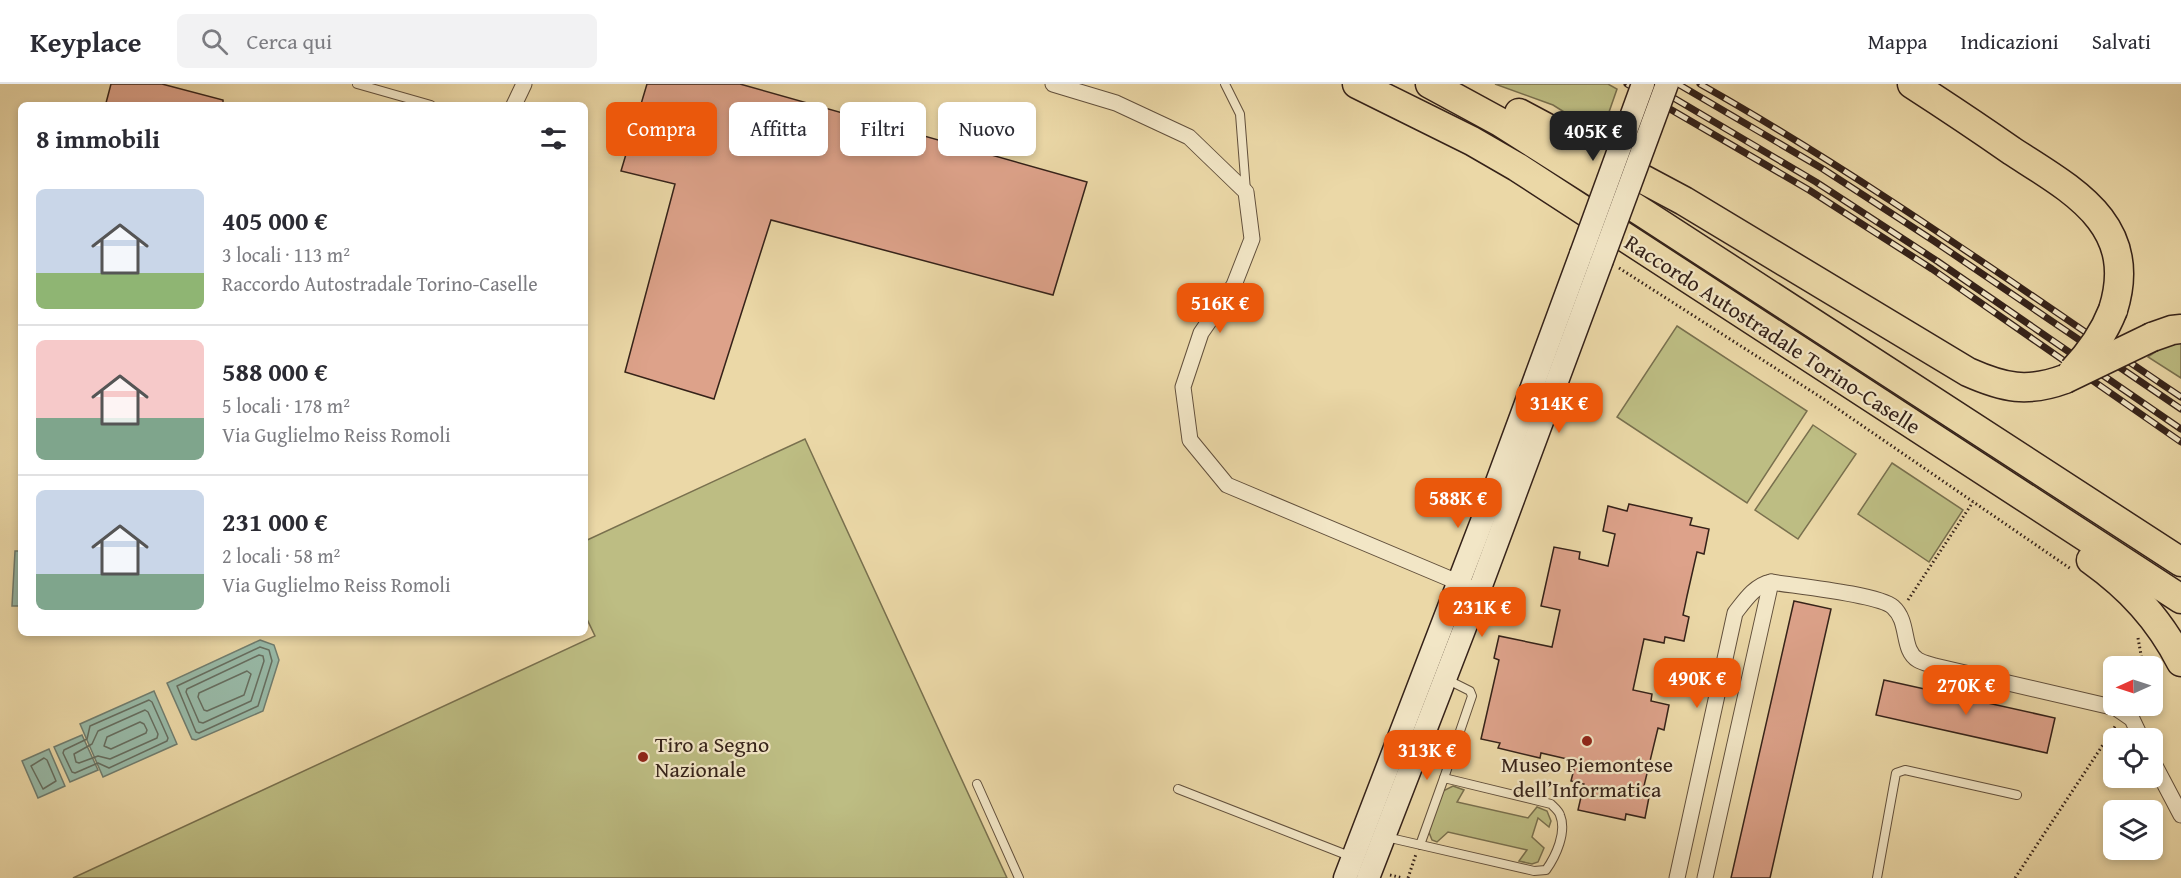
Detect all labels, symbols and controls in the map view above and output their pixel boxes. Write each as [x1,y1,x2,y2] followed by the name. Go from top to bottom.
[177,14,597,68] search box
[30,21,141,62] text: Keyplace
[198,25,231,58] icon: search
[246,25,332,57] text: Cerca qui
[1868,26,1928,57] text: Mappa
[1961,26,2059,57] text: Indicazioni
[2092,26,2151,57] text: Salvati
[606,102,717,156] chip: Compra
[729,102,828,156] chip: Affitta
[840,102,926,156] chip: Filtri
[938,102,1036,156] chip: Nuovo
[1544,111,1642,162] pin: 405K €
[1564,116,1622,145] text: 405K €
[36,119,160,158] text: 8 immobili
[537,122,570,155] icon: filters
[222,201,328,240] text: 405 000 €
[84,213,156,285] icon: home
[1619,226,1927,442] street label: Raccordo Autostradale Torino-Caselle
[222,240,350,269] text: 3 locali · 113 m²
[222,269,538,298] text: Raccordo Autostradale Torino-Caselle
[1171,283,1269,334] pin: 516K €
[1191,288,1249,317] text: 516K €
[222,352,328,391] text: 588 000 €
[84,364,156,436] icon: home
[1510,383,1608,434] pin: 314K €
[1530,388,1588,417] text: 314K €
[222,391,350,420] text: 5 locali · 178 m²
[222,420,451,449] text: Via Guglielmo Reiss Romoli
[1409,478,1507,529] pin: 588K €
[1429,483,1487,512] text: 588K €
[222,502,328,541] text: 231 000 €
[84,514,156,586] icon: home
[222,541,340,570] text: 2 locali · 58 m²
[222,570,451,599] text: Via Guglielmo Reiss Romoli
[1433,587,1531,638] pin: 231K €
[1453,592,1511,621] text: 231K €
[2103,656,2163,716] north arrow
[2103,656,2163,860] map controls
[1648,658,1746,709] pin: 490K €
[1668,663,1726,692] text: 490K €
[1917,665,2015,716] pin: 270K €
[1937,670,1995,699] text: 270K €
[655,728,769,785] place label: Tiro a Segno Nazionale
[2103,728,2163,788] button: locate
[1378,730,1476,781] pin: 313K €
[1580,734,1594,748] marker: Museo Piemontese dell’Informatica
[1398,735,1456,764] text: 313K €
[1501,748,1673,805] place label: Museo Piemontese dell’Informatica
[636,750,650,764] marker: Tiro a Segno Nazionale
[2103,800,2163,860] button: layers

